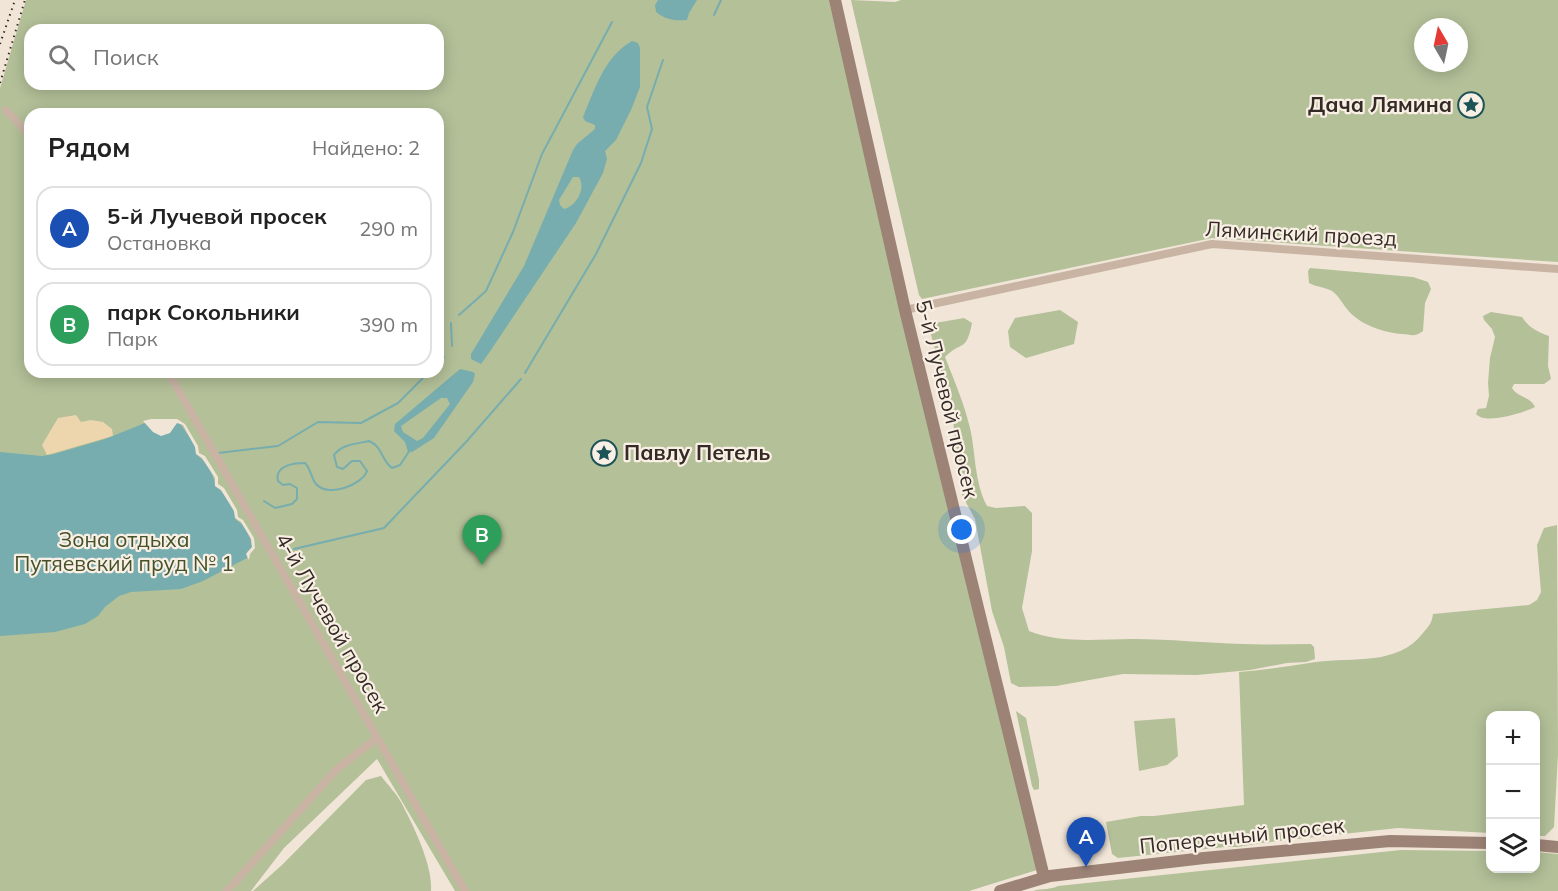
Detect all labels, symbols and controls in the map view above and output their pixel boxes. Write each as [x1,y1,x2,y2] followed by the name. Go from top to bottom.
[1414,18,1468,72] north arrow
[24,24,444,90] search box
[45,41,78,74] icon: search
[93,43,159,71] text: Поиск
[1456,90,1486,120] place icon: Дача Лямина
[1308,91,1452,117] place label: Дача Лямина
[48,131,131,164] text: Рядом
[312,135,420,160] text: Найдено: 2
[107,202,327,230] text: 5-й Лучевой просек
[1205,215,1398,251] street label: Ляминский проезд
[62,216,77,241] text: A
[359,216,418,241] text: 290 m
[107,230,212,255] text: Остановка
[911,297,985,501] street label: 5-й Лучевой просек
[107,298,300,326] text: парк Сокольники
[63,312,76,337] text: B
[359,312,418,337] text: 390 m
[107,326,157,351] text: Парк
[589,438,619,468] place icon: Павлу Петель
[624,439,771,465] place label: Павлу Петель
[947,515,976,544] your location
[462,516,502,565] pin: B
[14,526,234,576] park label: Зона отдыха Путяевский пруд № 1
[271,528,395,718] street label: 4-й Лучевой просек
[1486,711,1540,873] map controls
[1486,711,1540,765] button: +
[1486,765,1540,819] button: −
[1138,811,1346,859] street label: Поперечный просек
[1066,818,1106,867] pin: A
[1486,819,1540,873] button: layers

